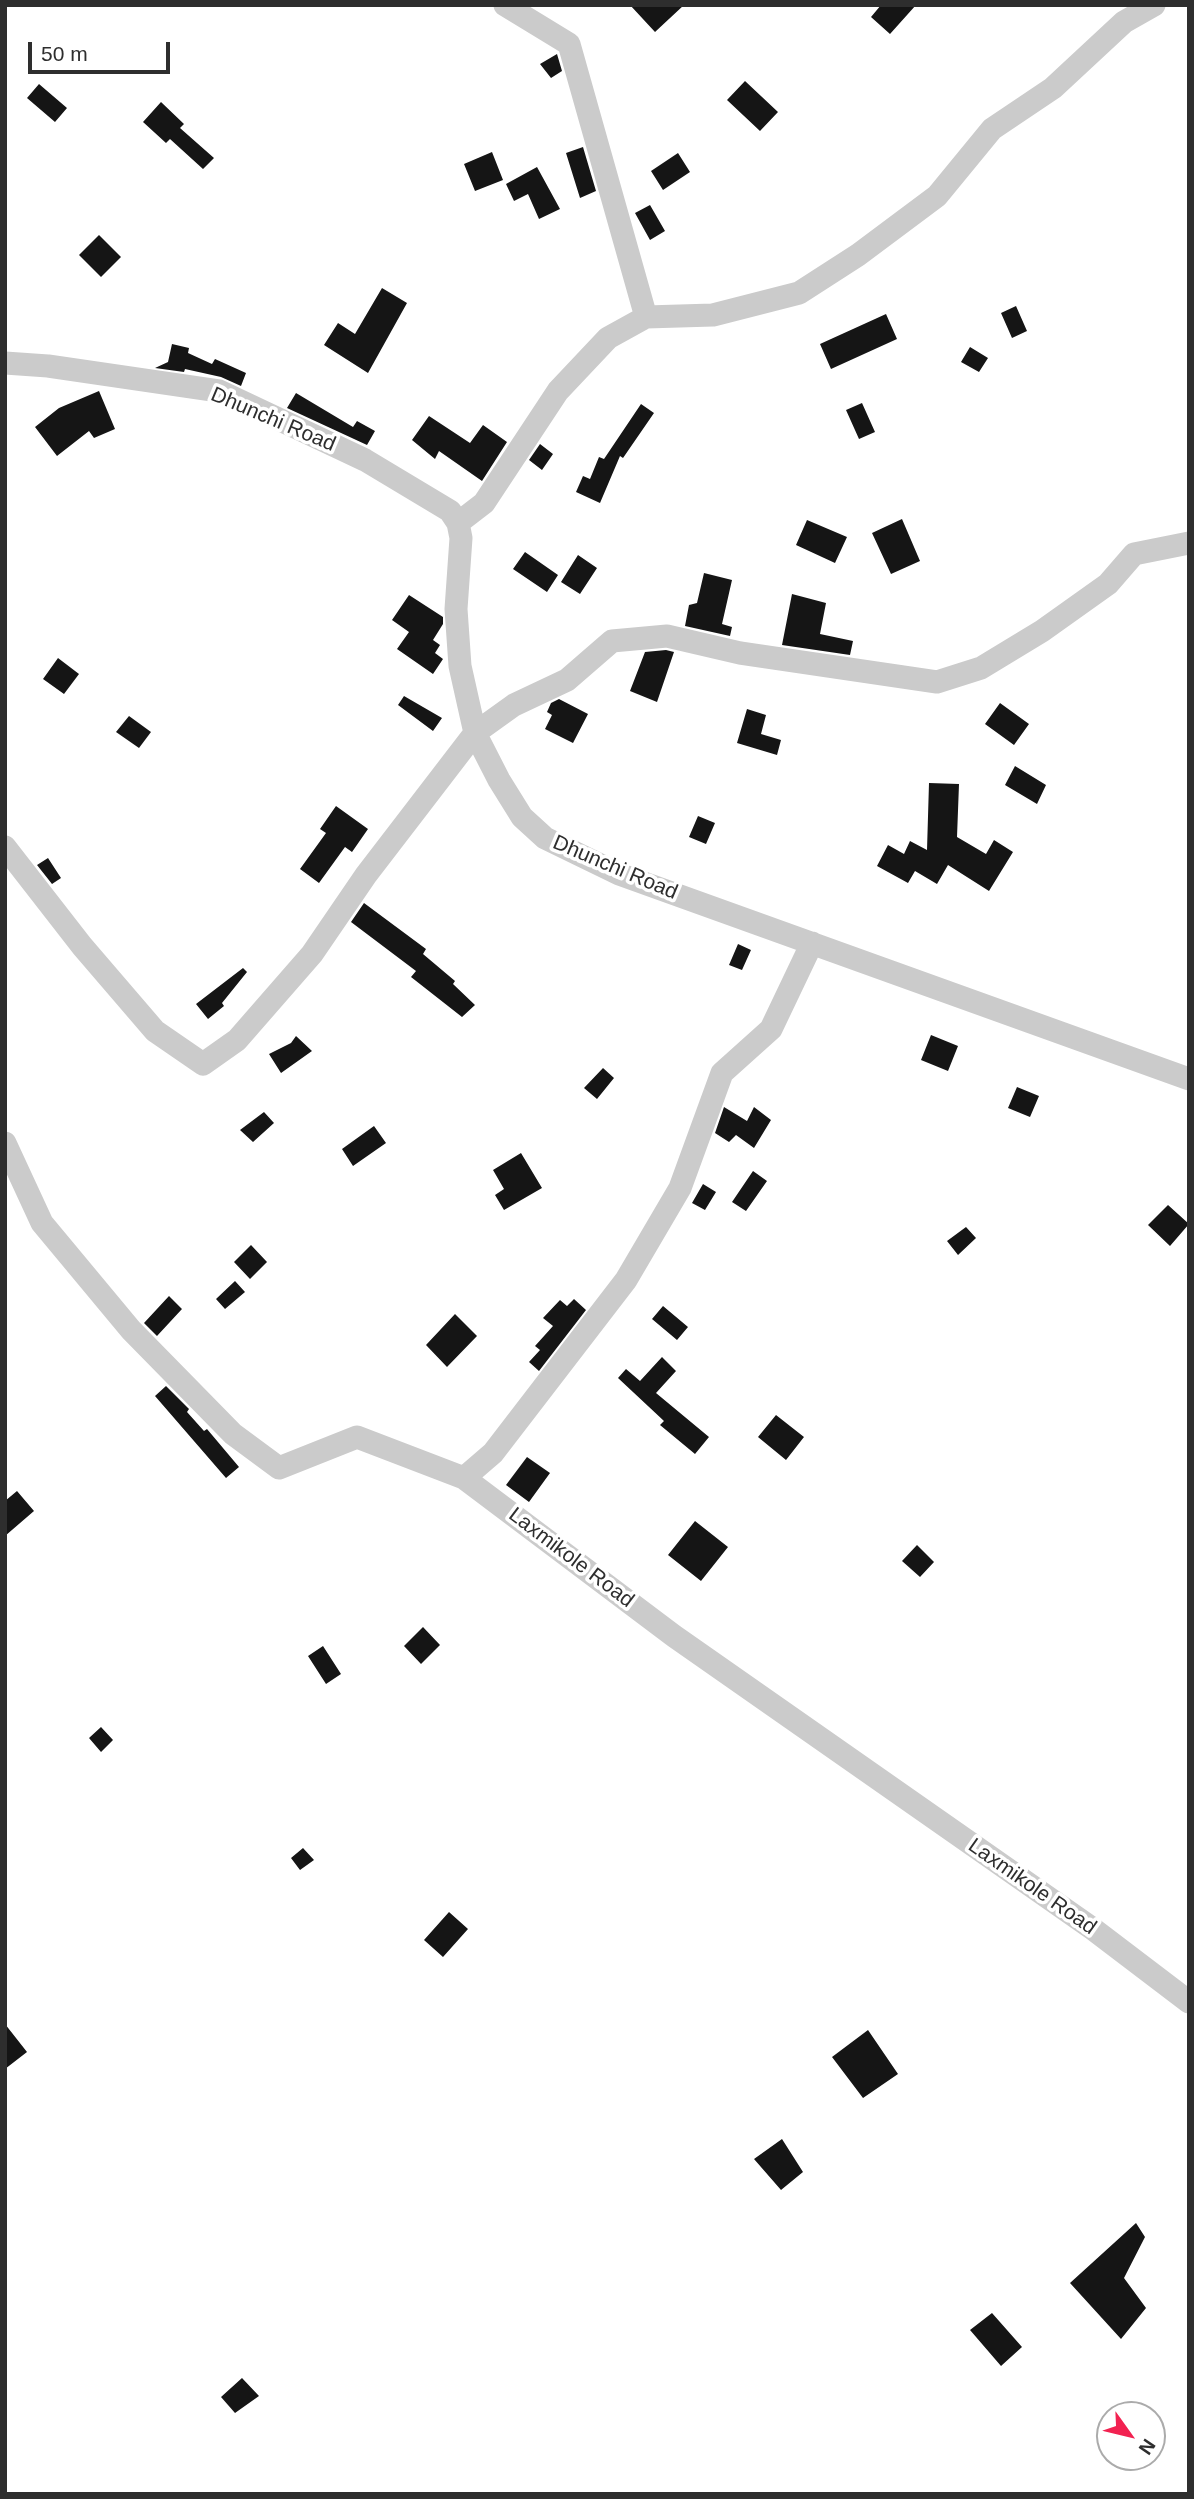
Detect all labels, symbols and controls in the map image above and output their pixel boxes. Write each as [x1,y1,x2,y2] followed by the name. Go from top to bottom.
[32,28,173,72] scale bar
[41,42,88,65] text: 50 m
[207,382,339,458] street label: Dhunchi Road
[549,830,681,906] street label: Dhunchi Road
[503,1503,639,1613] street label: Laxmikole Road
[963,1833,1101,1941] street label: Laxmikole Road
[1096,2401,1166,2471] north arrow
[1135,2435,1160,2458] text: N

